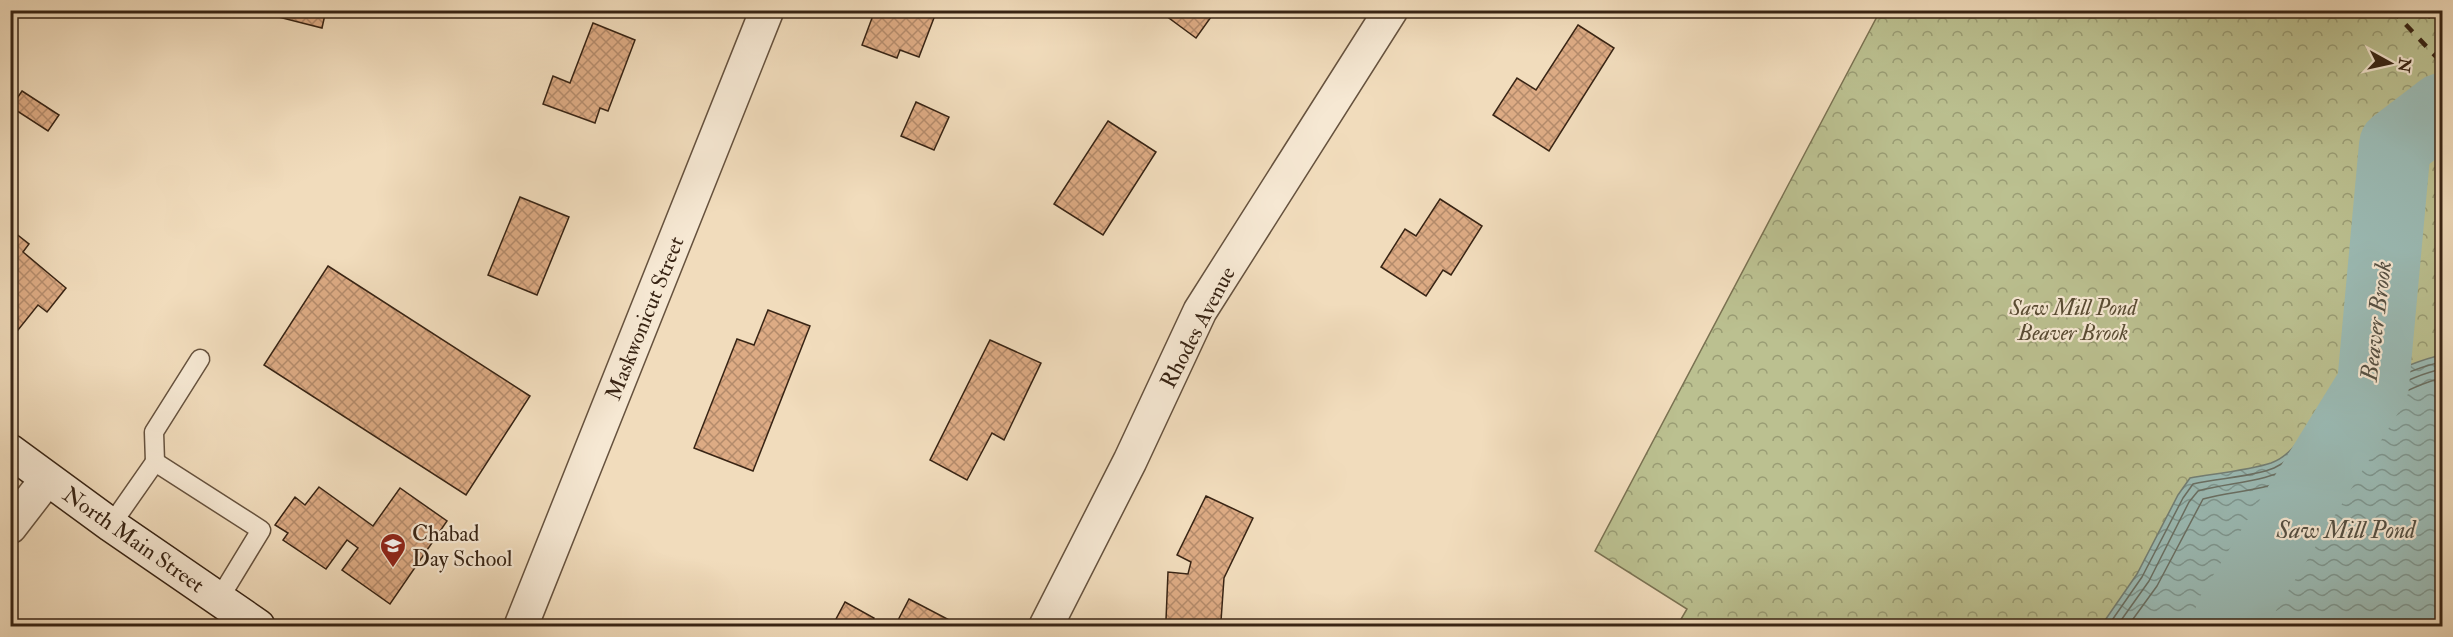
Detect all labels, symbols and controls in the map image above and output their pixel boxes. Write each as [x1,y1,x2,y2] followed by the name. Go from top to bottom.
[2360,33,2420,93] north arrow
[2393,55,2415,74] text: N
[599,232,691,404] street label: Maskwonicut Street
[2354,259,2399,384] water label: Beaver Brook
[1154,262,1242,393] street label: Rhodes Avenue
[2008,294,2138,347] park label: Saw Mill Pond Beaver Brook
[57,481,210,599] street label: North Main Street
[2276,515,2417,546] water label: Saw Mill Pond
[412,520,513,573] place label: Chabad Day School
[378,531,408,569] school or university icon: Chabad Day School

